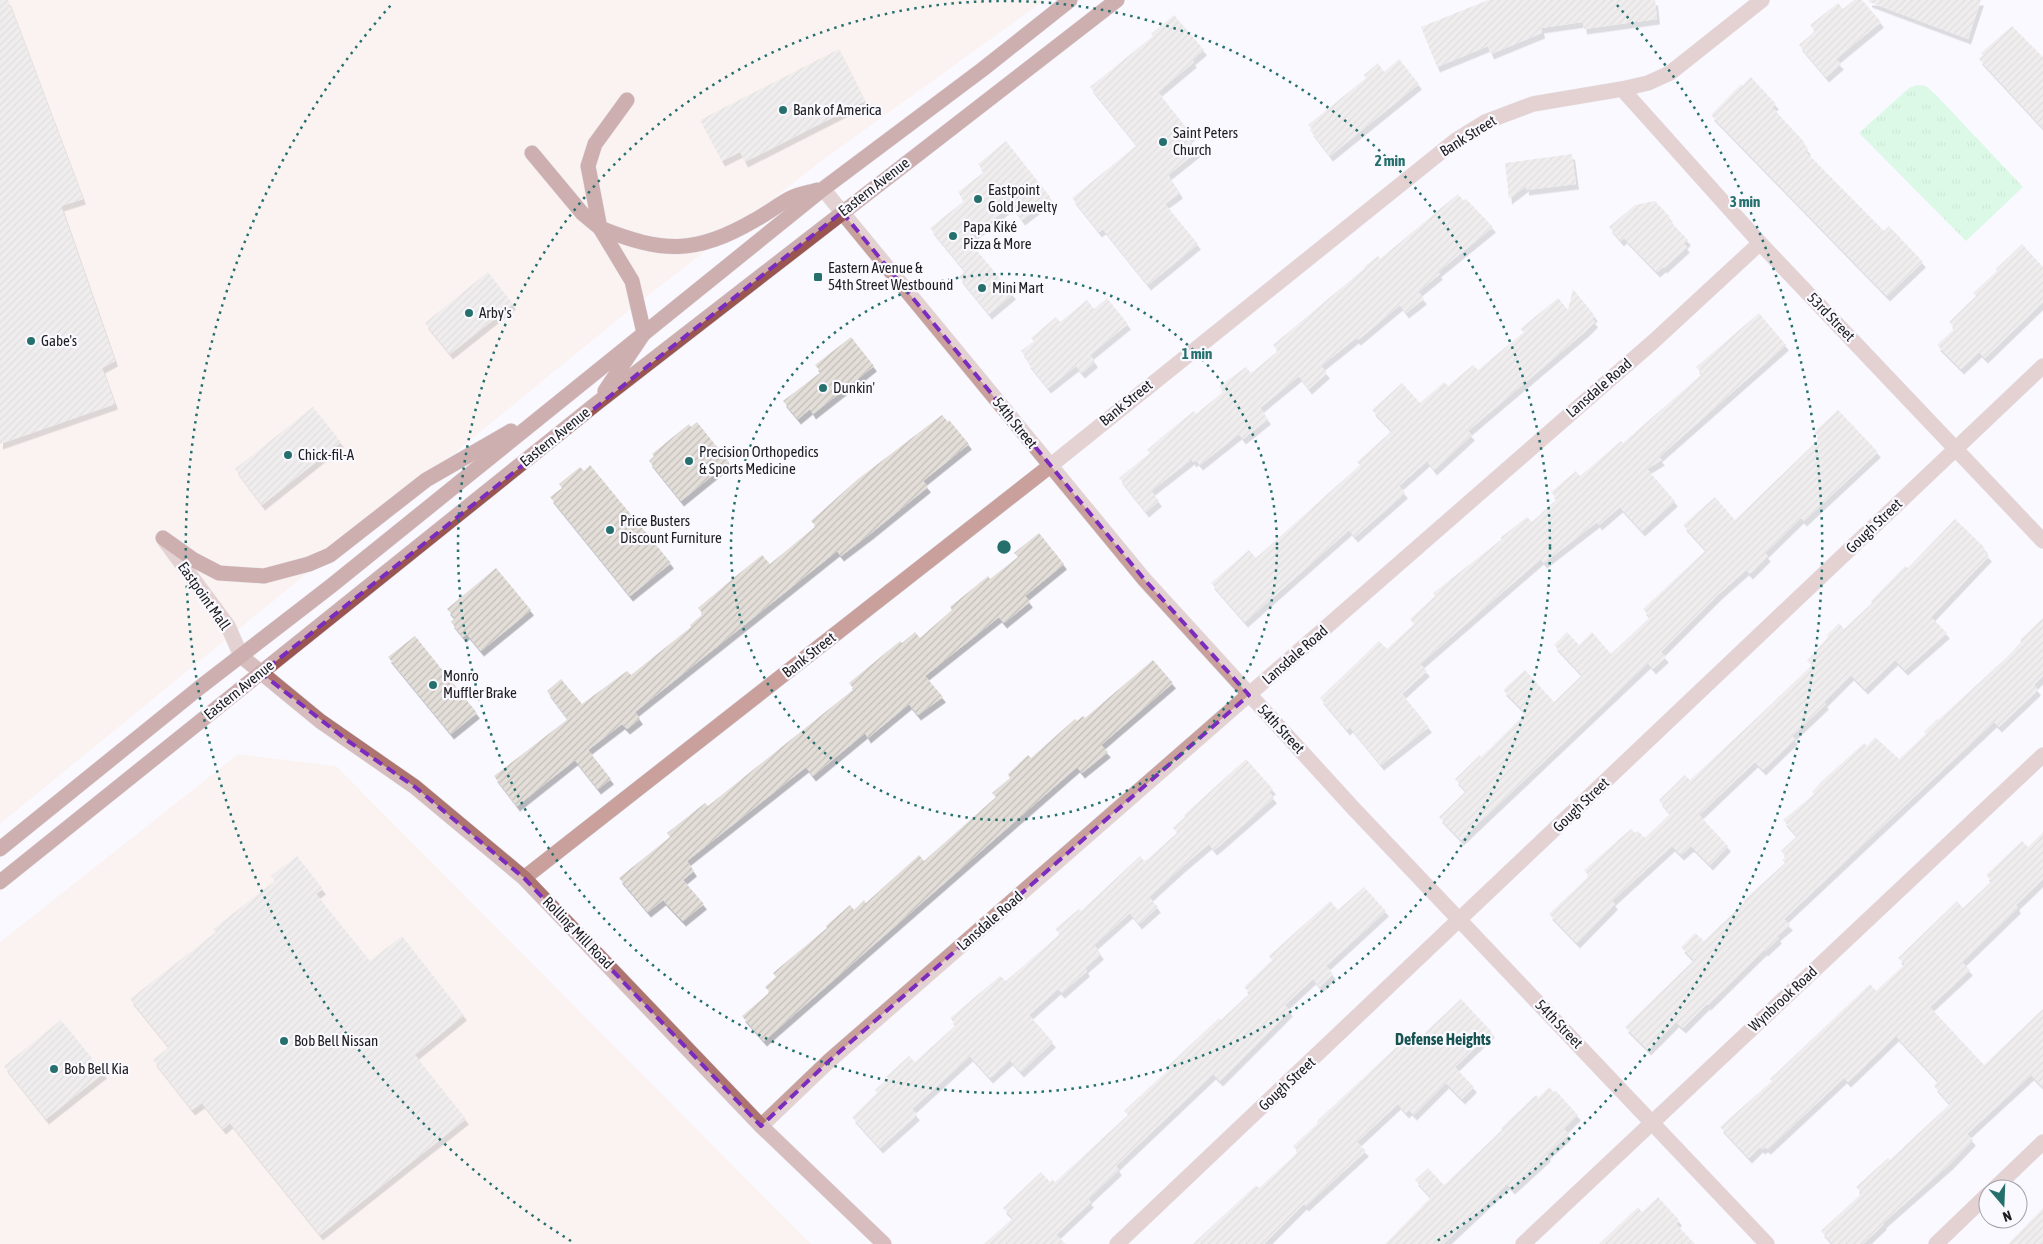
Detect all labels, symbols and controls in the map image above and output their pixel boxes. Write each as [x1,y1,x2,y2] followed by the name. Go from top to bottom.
[793,101,882,118] place label: Bank of America
[777,104,789,116] marker: Bank of America
[1437,112,1499,159] street label: Bank Street
[1173,124,1238,158] place label: Saint Peters Church
[1157,136,1169,148] marker: Saint Peters Church
[1375,152,1405,169] text: 2 min
[835,154,913,219] street label: Eastern Avenue
[988,181,1058,215] place label: Eastpoint Gold Jewelty
[972,193,984,205] marker: Eastpoint Gold Jewelty
[1730,193,1760,210] text: 3 min
[963,218,1032,252] place label: Papa Kiké Pizza & More
[947,230,959,242] marker: Papa Kiké Pizza & More
[828,259,953,293] place label: Eastern Avenue & 54th Street Westbound
[812,271,824,283] marker: Eastern Avenue & 54th Street Westbound
[992,279,1044,296] place label: Mini Mart
[976,282,988,294] marker: Mini Mart
[1804,289,1859,344] street label: 53rd Street
[479,304,512,321] place label: Arby's
[463,307,475,319] marker: Arby's
[41,332,77,349] place label: Gabe's
[25,335,37,347] marker: Gabe's
[1182,345,1212,362] text: 1 min
[1563,355,1635,421] street label: Lansdale Road
[1096,376,1155,429] street label: Bank Street
[833,379,875,396] place label: Dunkin'
[817,382,829,394] marker: Dunkin'
[990,394,1041,452] street label: 54th Street
[516,403,593,470] street label: Eastern Avenue
[699,443,819,477] place label: Precision Orthopedics & Sports Medicine
[298,446,355,463] place label: Chick-fil-A
[282,449,294,461] marker: Chick-fil-A
[683,455,695,467] marker: Precision Orthopedics & Sports Medicine
[1842,495,1905,556] street label: Gough Street
[620,512,722,546] place label: Price Busters Discount Furniture
[604,524,616,536] marker: Price Busters Discount Furniture
[995,538,1013,556] centre of rings
[175,558,234,633] street label: Eastpoint Mall
[1259,622,1331,688] street label: Lansdale Road
[779,629,839,681] street label: Bank Street
[200,656,277,723] street label: Eastern Avenue
[443,667,517,701] place label: Monro Muffler Brake
[427,679,439,691] marker: Monro Muffler Brake
[1254,701,1308,757] street label: 54th Street
[1549,774,1612,835] street label: Gough Street
[954,888,1026,954] street label: Lansdale Road
[540,893,617,972] street label: Rolling Mill Road
[1745,963,1820,1035] street label: Wynbrook Road
[1532,996,1587,1051] street label: 54th Street
[1395,1030,1491,1048] district label: Defense Heights
[294,1032,378,1049] place label: Bob Bell Nissan
[278,1035,290,1047] marker: Bob Bell Nissan
[1255,1053,1318,1114] street label: Gough Street
[64,1060,129,1077] place label: Bob Bell Kia
[48,1063,60,1075] marker: Bob Bell Kia
[1978,1179,2028,1229] north arrow
[2001,1207,2014,1225] text: N

